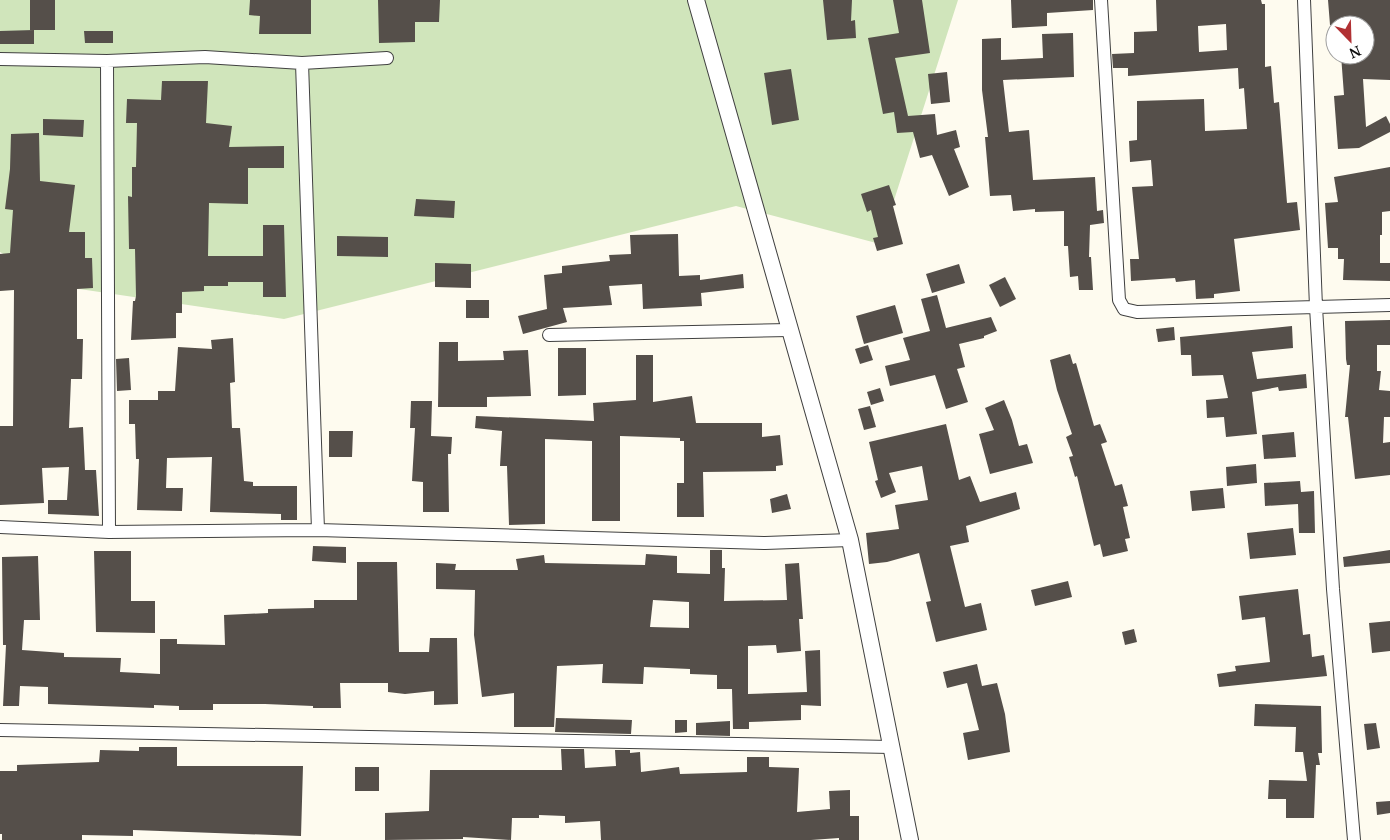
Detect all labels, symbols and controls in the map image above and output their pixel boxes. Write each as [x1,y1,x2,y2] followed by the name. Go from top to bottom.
[1325,15,1375,65] north arrow
[1346,42,1364,63] text: N

